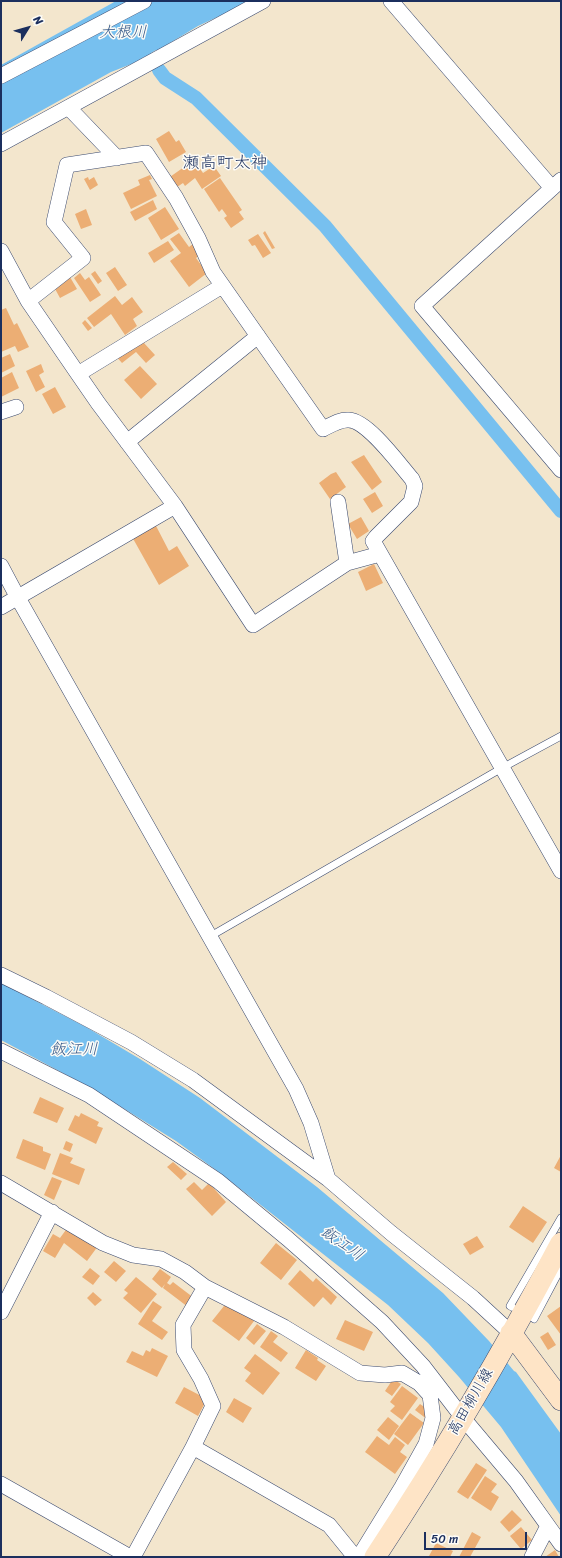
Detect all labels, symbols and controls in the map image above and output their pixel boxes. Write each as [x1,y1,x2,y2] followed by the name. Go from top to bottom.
[8,8,48,48] north arrow
[28,12,48,29] text: N
[99,23,147,43] water label: 大根川
[183,154,267,174] district label: 瀬高町太神
[50,1040,98,1060] water label: 飯江川
[317,1222,367,1266] water label: 飯江川
[444,1365,498,1439] street label: 高田柳川線
[426,1524,529,1550] scale bar
[431,1528,458,1550] text: 50 m

